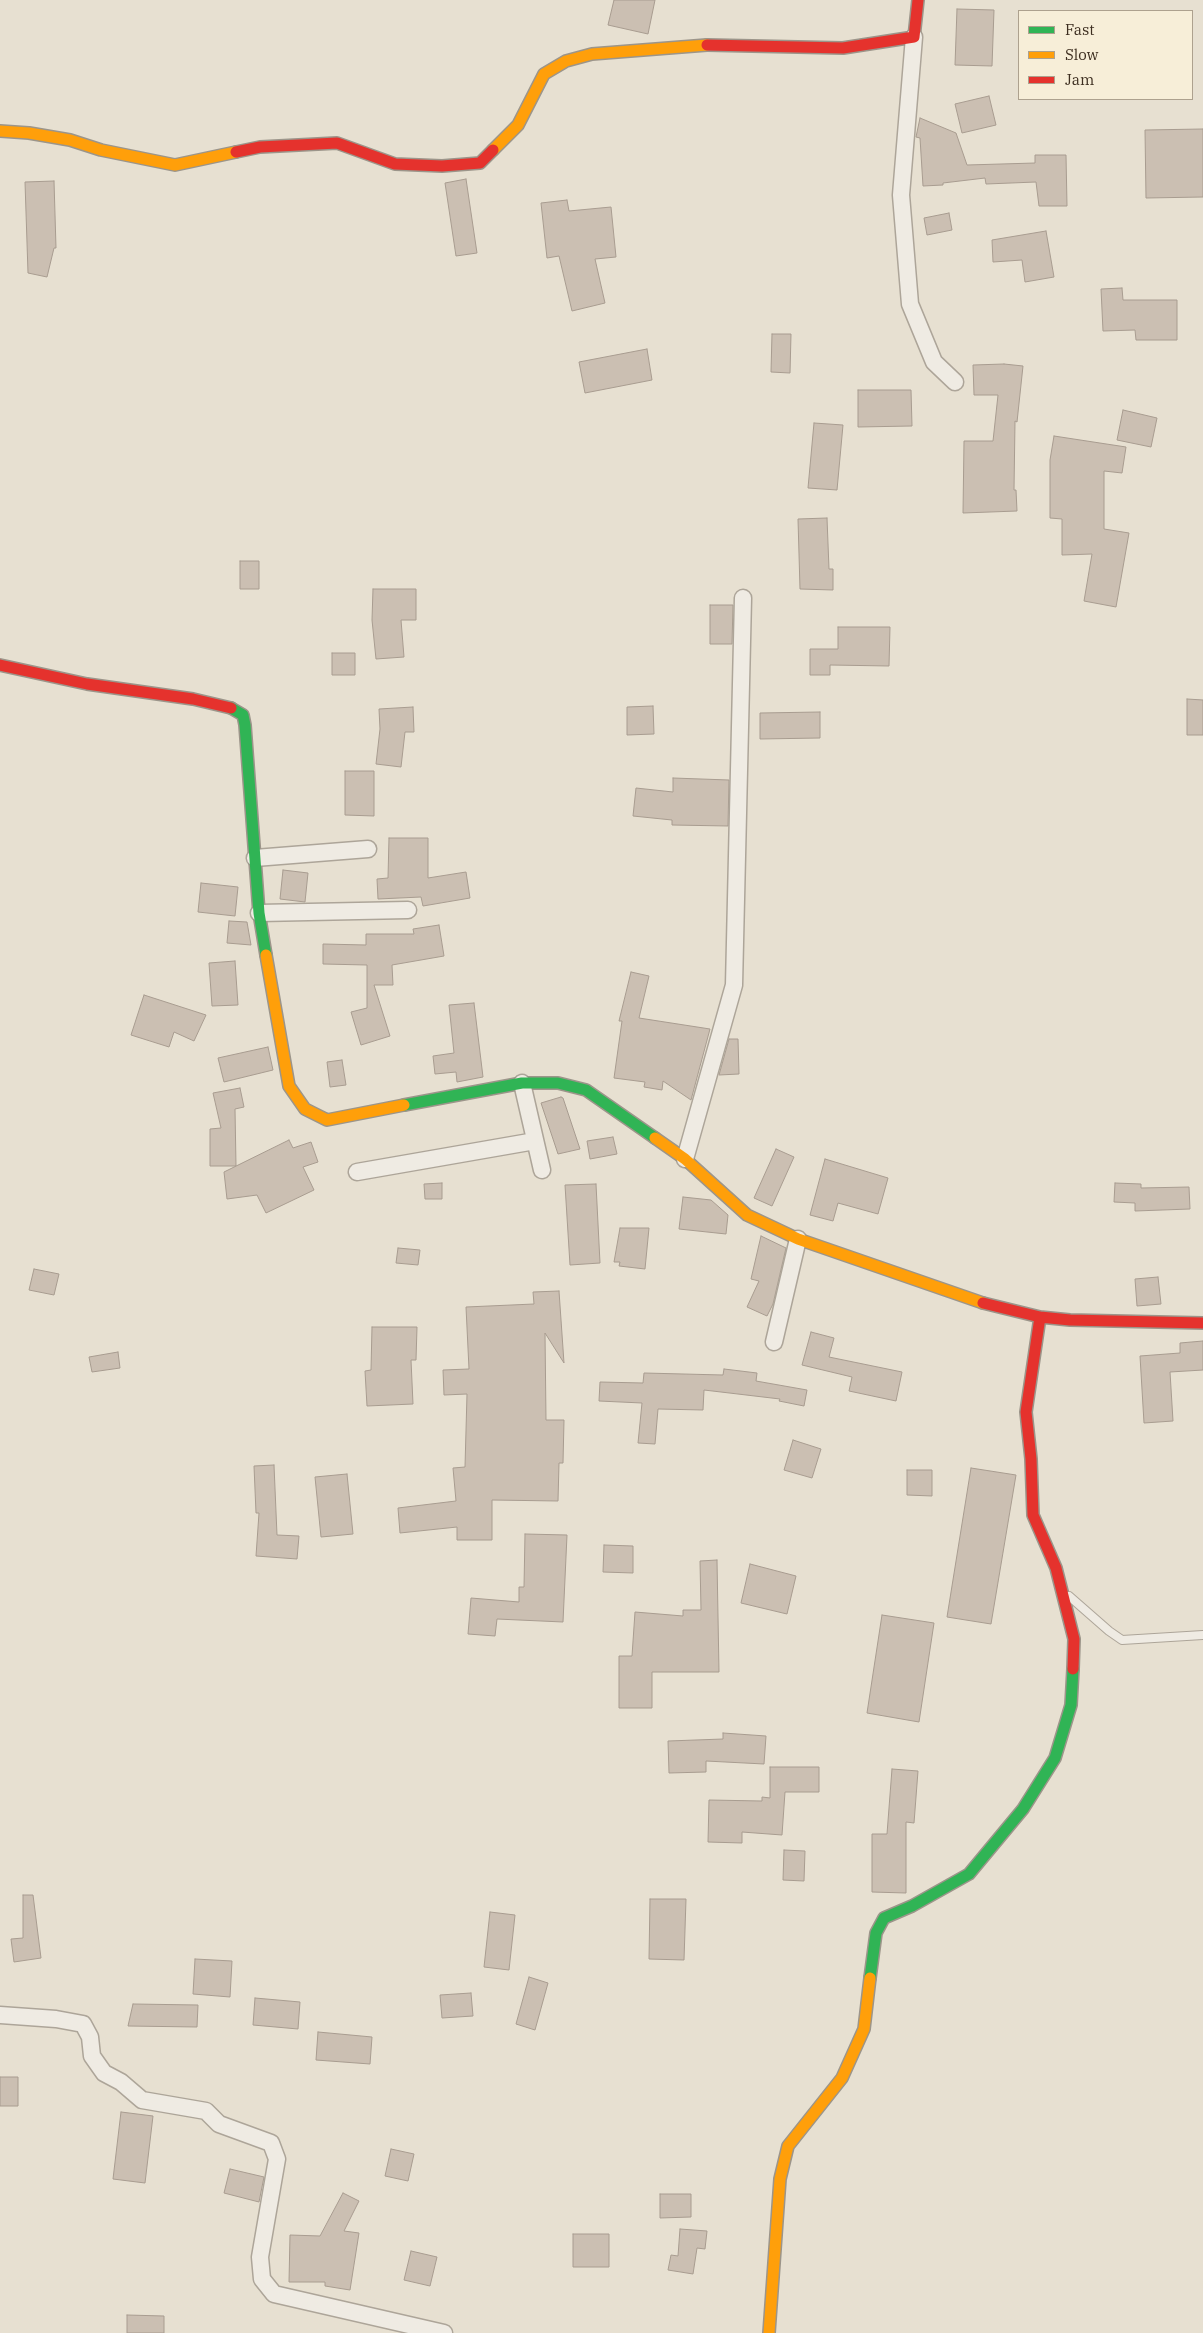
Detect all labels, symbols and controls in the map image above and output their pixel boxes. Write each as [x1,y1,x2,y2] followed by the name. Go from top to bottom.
[1018,10,1193,100] legend
[1065,20,1095,39] text: Fast
[1065,45,1098,64] text: Slow
[1065,70,1094,89] text: Jam

